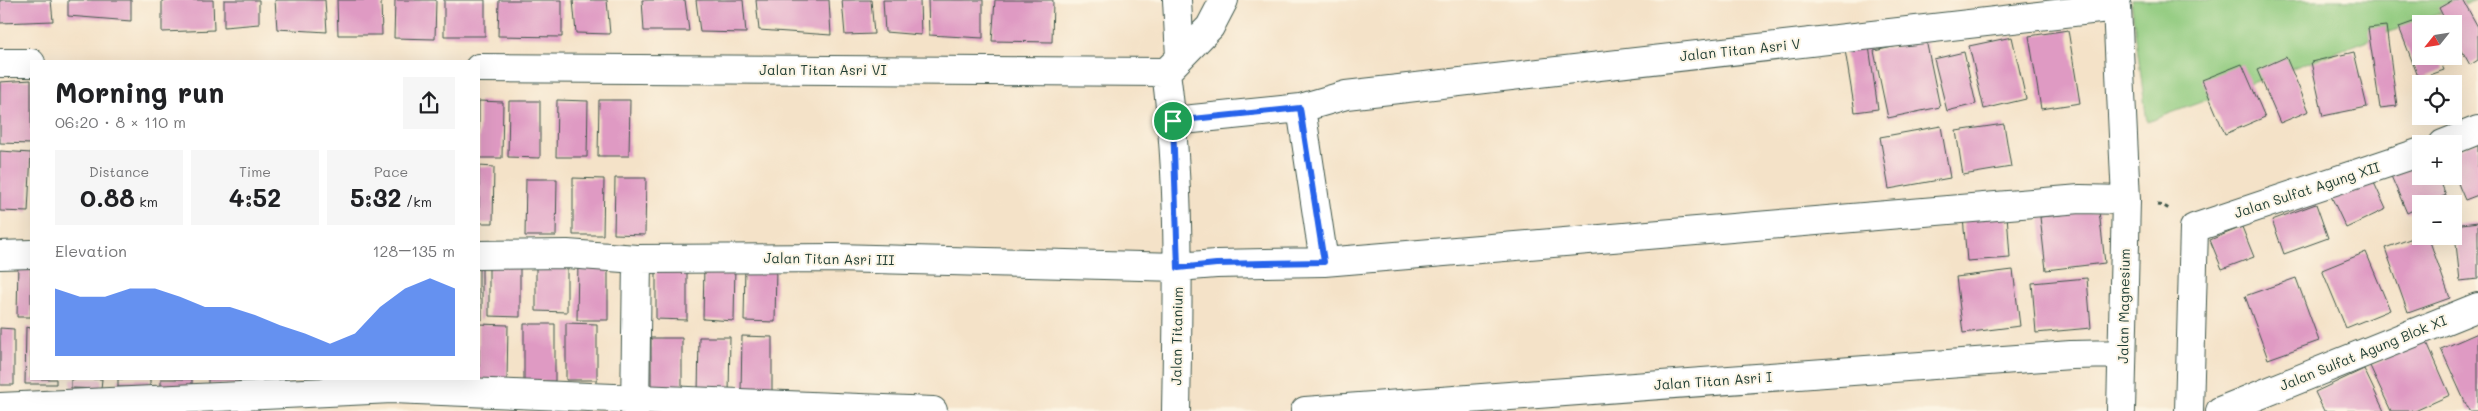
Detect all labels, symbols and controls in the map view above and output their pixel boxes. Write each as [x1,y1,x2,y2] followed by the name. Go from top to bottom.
[2412,15,2462,65] north arrow
[2412,15,2462,245] map controls
[1679,34,1801,65] street label: Jalan Titan Asri V
[759,60,887,79] street label: Jalan Titan Asri VI
[55,74,224,110] text: Morning run
[2412,75,2462,125] button: locate
[403,77,455,129] button: share
[1152,100,1194,142] pin
[1159,107,1187,135] icon: arrive
[55,111,186,132] text: 06:20 · 8 × 110 m
[2412,135,2462,185] button: +
[2232,157,2382,222] street label: Jalan Sulfat Agung XII
[89,162,149,181] text: Distance
[239,162,271,181] text: Time
[374,162,408,181] text: Pace
[80,181,135,213] text: 0.88
[229,181,281,213] text: 4:52
[350,181,402,213] text: 5:32
[135,192,158,211] text: km
[402,192,432,211] text: /km
[2412,195,2462,245] button: −
[55,240,127,261] text: Elevation
[372,240,455,261] text: 128–135 m
[763,248,895,269] street label: Jalan Titan Asri III
[2113,248,2134,364] street label: Jalan Magnesium
[1166,286,1187,386] street label: Jalan Titanium
[2277,310,2449,395] street label: Jalan Sulfat Agung Blok XI
[1653,367,1773,394] street label: Jalan Titan Asri I

